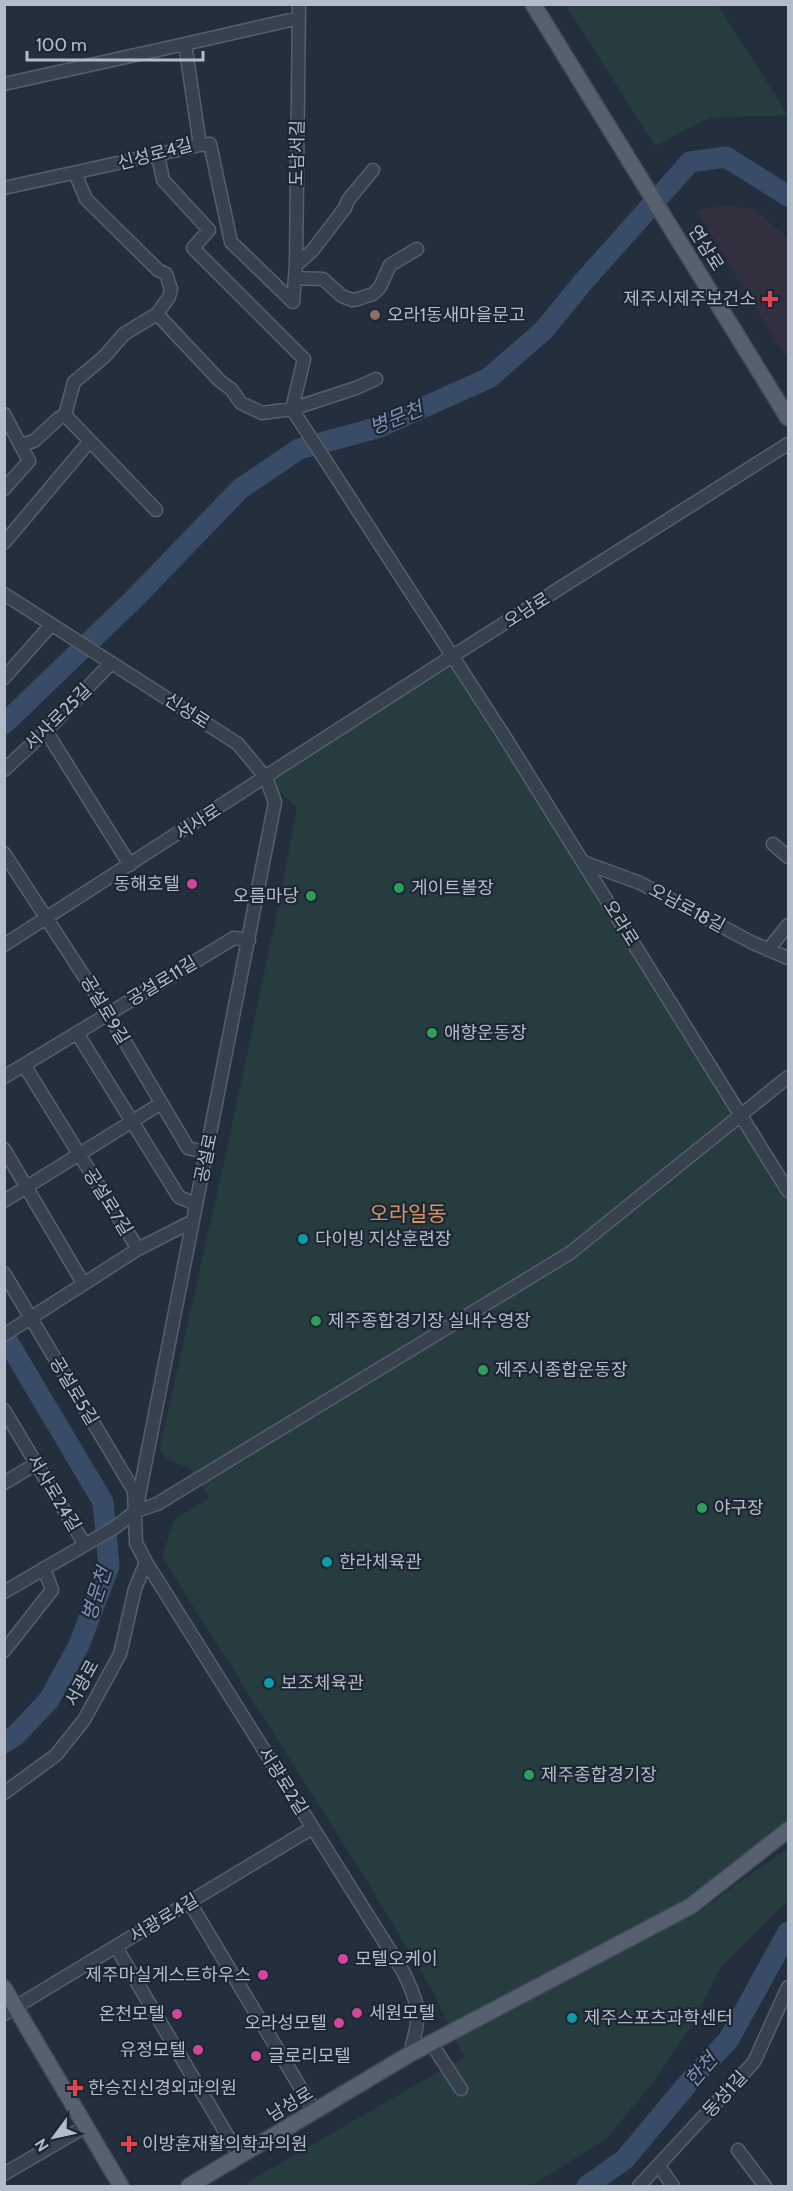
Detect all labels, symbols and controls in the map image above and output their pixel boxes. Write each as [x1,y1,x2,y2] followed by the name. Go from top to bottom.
[27,24,202,62] scale bar
[36,34,87,56] text: 100 m
[285,120,309,186] street label: 도남서길
[115,133,195,175] street label: 신성로4길
[684,221,728,275] street label: 연삼로
[624,288,756,310] place label: 제주시제주보건소
[761,290,779,308] marker: 제주시제주보건소
[387,304,525,326] place label: 오라1동새마을문고
[368,308,382,322] marker: 오라1동새마을문고
[366,396,428,439] water label: 병문천
[500,588,554,632] street label: 오남로
[20,679,96,755] street label: 서사로25길
[160,688,214,734] street label: 신성로
[171,799,225,845] street label: 서사로
[114,873,180,895] place label: 동해호텔
[185,877,199,891] marker: 동해호텔
[411,877,494,899] place label: 게이트볼장
[645,879,729,937] street label: 오남로18길
[392,881,406,895] marker: 게이트볼장
[233,885,299,907] place label: 오름마당
[304,889,318,903] marker: 오름마당
[599,896,643,950] street label: 오라로
[123,951,201,1011] street label: 공설로11길
[76,972,134,1048] street label: 공설로9길
[444,1022,527,1044] place label: 애향운동장
[425,1026,439,1040] marker: 애향운동장
[190,1131,222,1185] street label: 공설로
[79,1164,137,1240] street label: 공설로7길
[369,1201,447,1226] district label: 오라일동
[315,1228,452,1250] place label: 다이빙 지상훈련장
[296,1232,310,1246] marker: 다이빙 지상훈련장
[328,1310,531,1332] place label: 제주종합경기장 실내수영장
[309,1314,323,1328] marker: 제주종합경기장 실내수영장
[45,1353,103,1429] street label: 공설로5길
[495,1359,627,1381] place label: 제주시종합운동장
[476,1363,490,1377] marker: 제주시종합운동장
[22,1450,86,1536] street label: 서사로24길
[714,1497,764,1519] place label: 야구장
[695,1501,709,1515] marker: 야구장
[339,1551,422,1573] place label: 한라체육관
[320,1555,334,1569] marker: 한라체육관
[76,1562,117,1624] water label: 병문천
[60,1656,104,1710] street label: 서광로
[281,1672,364,1694] place label: 보조체육관
[262,1676,276,1690] marker: 보조체육관
[254,1743,312,1819] street label: 서광로2길
[541,1764,657,1786] place label: 제주종합경기장
[522,1768,536,1782] marker: 제주종합경기장
[125,1889,203,1947] street label: 서광로4길
[355,1948,438,1970] place label: 모텔오케이
[336,1952,350,1966] marker: 모텔오케이
[85,1964,251,1986] place label: 제주마실게스트하우스
[256,1968,270,1982] marker: 제주마실게스트하우스
[369,2002,435,2024] place label: 세원모텔
[99,2003,165,2025] place label: 온천모텔
[350,2006,364,2020] marker: 세원모텔
[170,2007,184,2021] marker: 온천모텔
[584,2007,733,2029] place label: 제주스포츠과학센터
[565,2011,579,2025] marker: 제주스포츠과학센터
[244,2012,327,2034] place label: 오라성모텔
[332,2016,346,2030] marker: 오라성모텔
[120,2039,186,2061] place label: 유정모텔
[191,2043,205,2057] marker: 유정모텔
[268,2045,351,2067] place label: 글로리모텔
[680,2046,724,2092] water label: 한천
[249,2049,263,2063] marker: 글로리모텔
[698,2066,752,2122] street label: 동성1길
[88,2077,237,2099] place label: 한승진신경외과의원
[66,2079,84,2097] marker: 한승진신경외과의원
[263,2082,317,2126] street label: 남성로
[24,2107,84,2167] north arrow
[142,2133,308,2155] place label: 이방훈재활의학과의원
[31,2135,53,2155] text: N
[120,2135,138,2153] marker: 이방훈재활의학과의원

